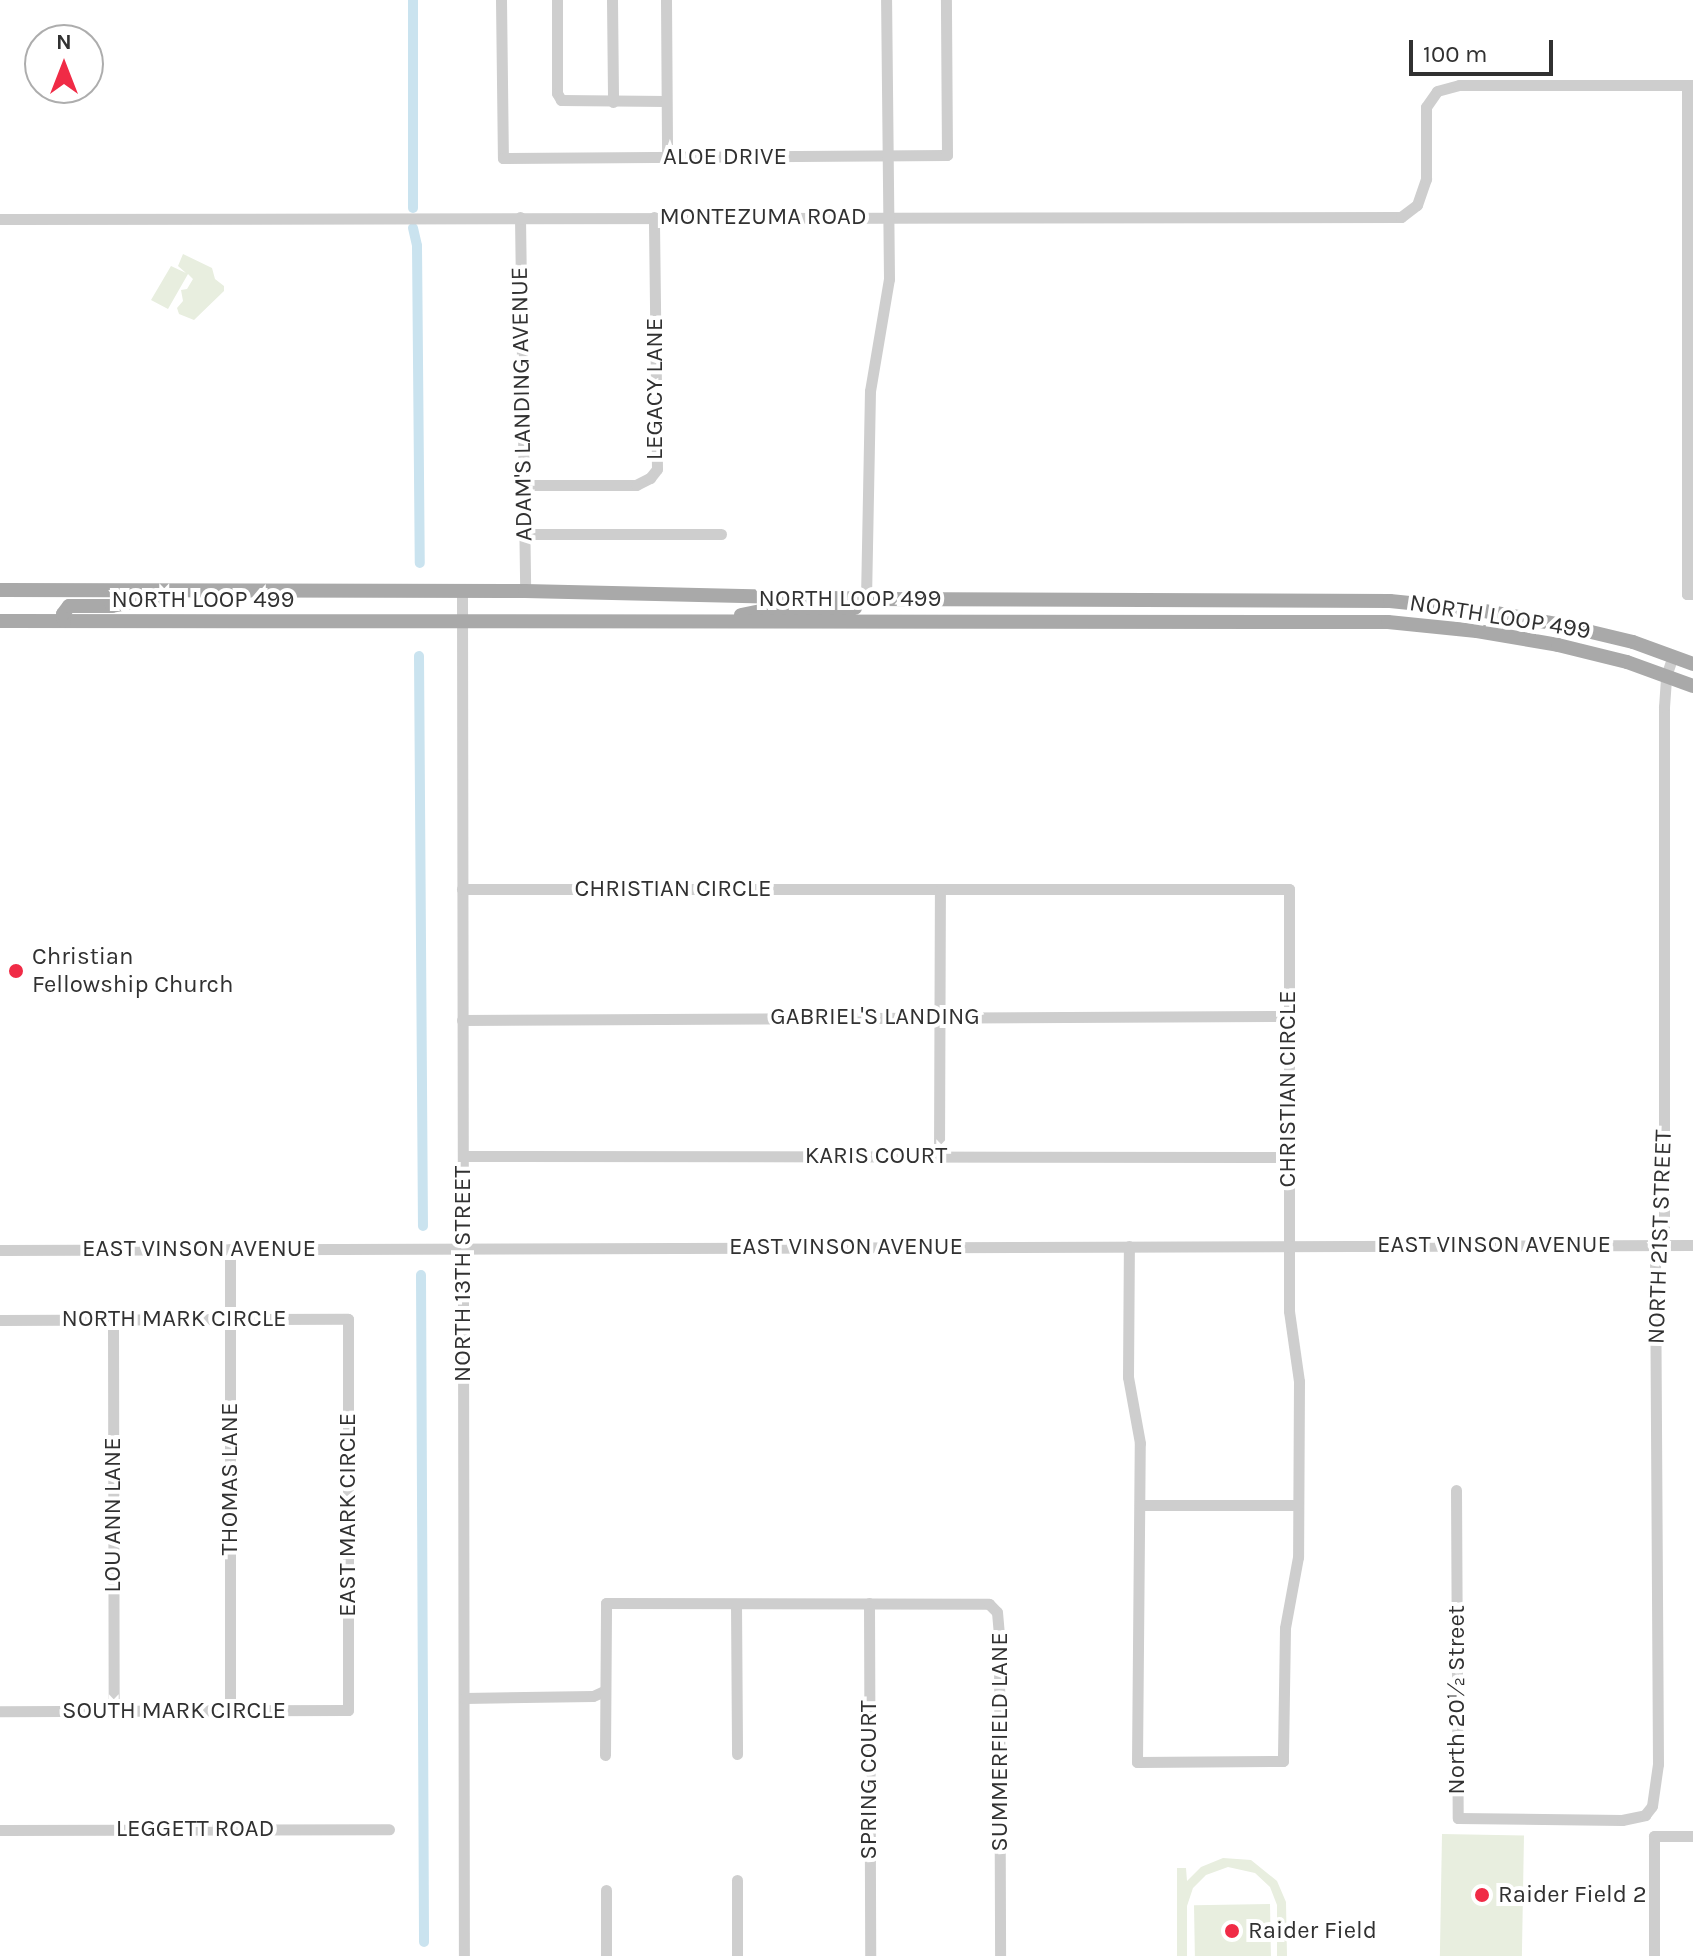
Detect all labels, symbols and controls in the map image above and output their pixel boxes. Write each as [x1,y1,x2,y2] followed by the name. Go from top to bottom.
[24,24,104,104] north arrow
[1413,24,1557,74] scale bar
[56,29,72,55] text: N
[1423,40,1488,68] text: 100 m
[663,143,787,171] street label: ALOE DRIVE
[659,203,867,231] street label: MONTEZUMA ROAD
[505,267,539,541] street label: ADAM'S LANDING AVENUE
[641,318,669,460] street label: LEGACY LANE
[759,585,941,613] street label: NORTH LOOP 499
[112,586,294,614] street label: NORTH LOOP 499
[1407,588,1593,646] street label: NORTH LOOP 499
[575,875,771,903] street label: CHRISTIAN CIRCLE
[32,943,233,999] place label: Christian Fellowship Church
[7,962,25,980] marker: Christian Fellowship Church
[1274,991,1302,1187] street label: CHRISTIAN CIRCLE
[770,1003,980,1031] street label: GABRIEL'S LANDING
[1642,1129,1678,1345] street label: NORTH 21ST STREET
[805,1142,947,1170] street label: KARIS COURT
[449,1166,477,1382] street label: NORTH 13TH STREET
[1377,1231,1611,1259] street label: EAST VINSON AVENUE
[729,1233,963,1261] street label: EAST VINSON AVENUE
[82,1235,316,1263] street label: EAST VINSON AVENUE
[61,1305,287,1333] street label: NORTH MARK CIRCLE
[216,1403,244,1555] street label: THOMAS LANE
[334,1413,362,1617] street label: EAST MARK CIRCLE
[99,1437,127,1593] street label: LOU ANN LANE
[1443,1605,1471,1795] street label: North 20½ Street
[986,1632,1014,1852] street label: SUMMERFIELD LANE
[62,1697,286,1725] street label: SOUTH MARK CIRCLE
[855,1700,883,1860] street label: SPRING COURT
[116,1815,274,1843] street label: LEGGETT ROAD
[1498,1881,1647,1909] place label: Raider Field 2
[1473,1886,1491,1904] marker: Raider Field 2
[1248,1917,1377,1945] place label: Raider Field
[1223,1922,1241,1940] marker: Raider Field

